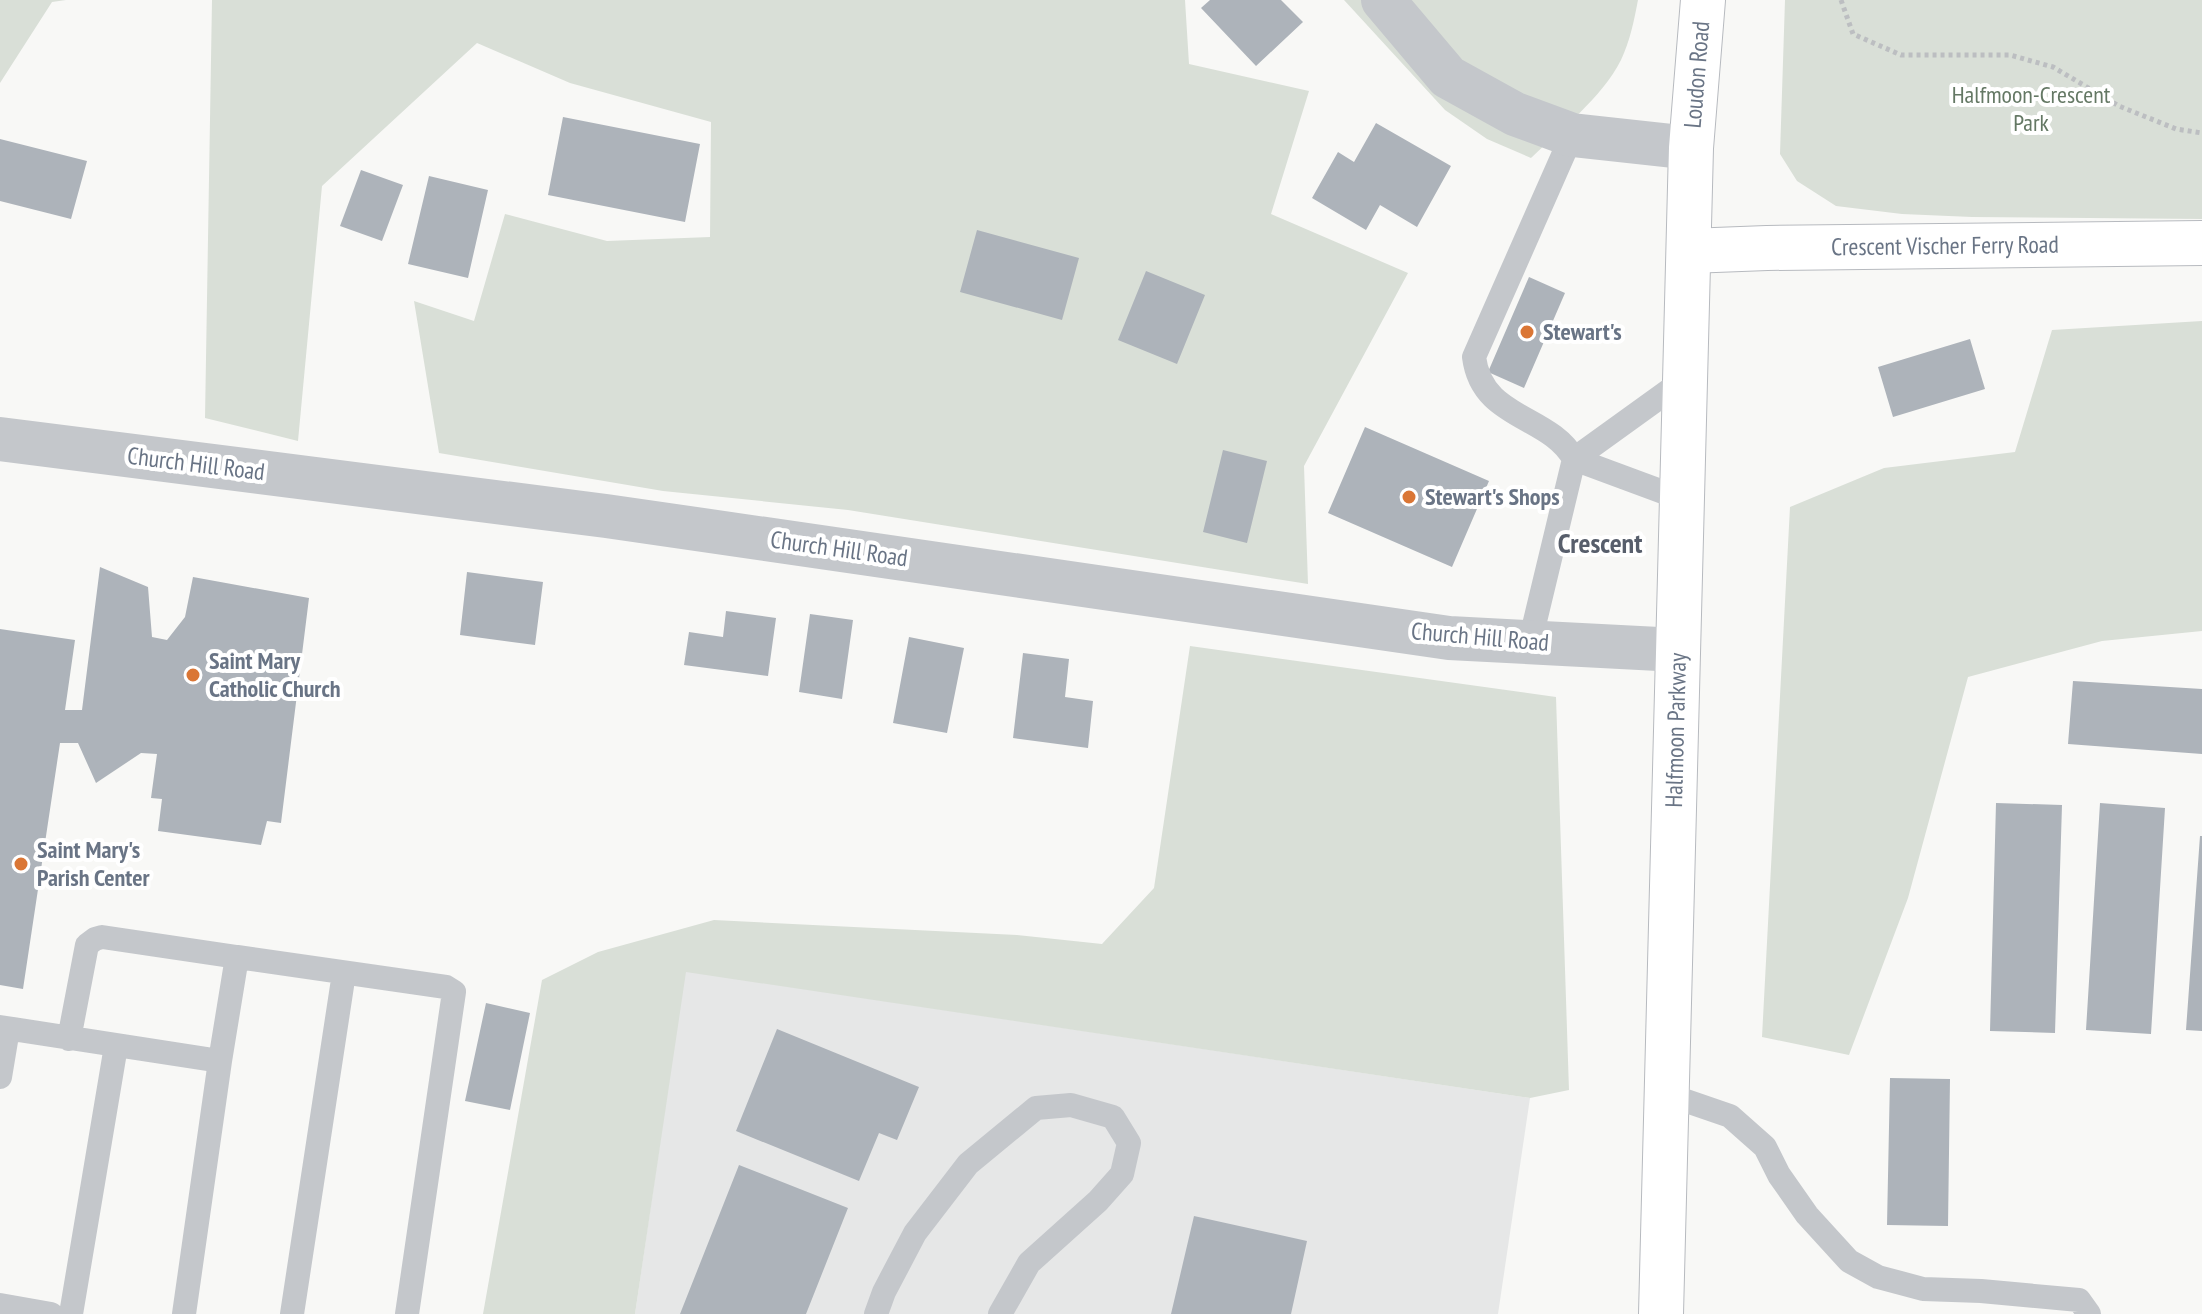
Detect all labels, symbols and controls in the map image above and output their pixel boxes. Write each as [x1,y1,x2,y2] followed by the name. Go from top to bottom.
[1677,20,1716,129] street label: Loudon Road
[1952,79,2111,138] park label: Halfmoon-Crescent Park
[1831,229,2059,262] street label: Crescent Vischer Ferry Road
[1543,316,1622,347] place label: Stewart's
[1518,323,1536,341] marker: Stewart's
[126,440,266,487] street label: Church Hill Road
[1425,481,1560,512] place label: Stewart's Shops
[1400,488,1418,506] marker: Stewart's Shops
[769,524,910,573] street label: Church Hill Road
[1558,524,1642,561] district label: Crescent
[1410,615,1550,658] street label: Church Hill Road
[209,645,341,704] place label: Saint Mary Catholic Church
[1658,652,1693,808] street label: Halfmoon Parkway
[184,666,202,684] marker: Saint Mary Catholic Church
[37,834,151,893] place label: Saint Mary's Parish Center
[12,855,30,873] marker: Saint Mary's Parish Center

